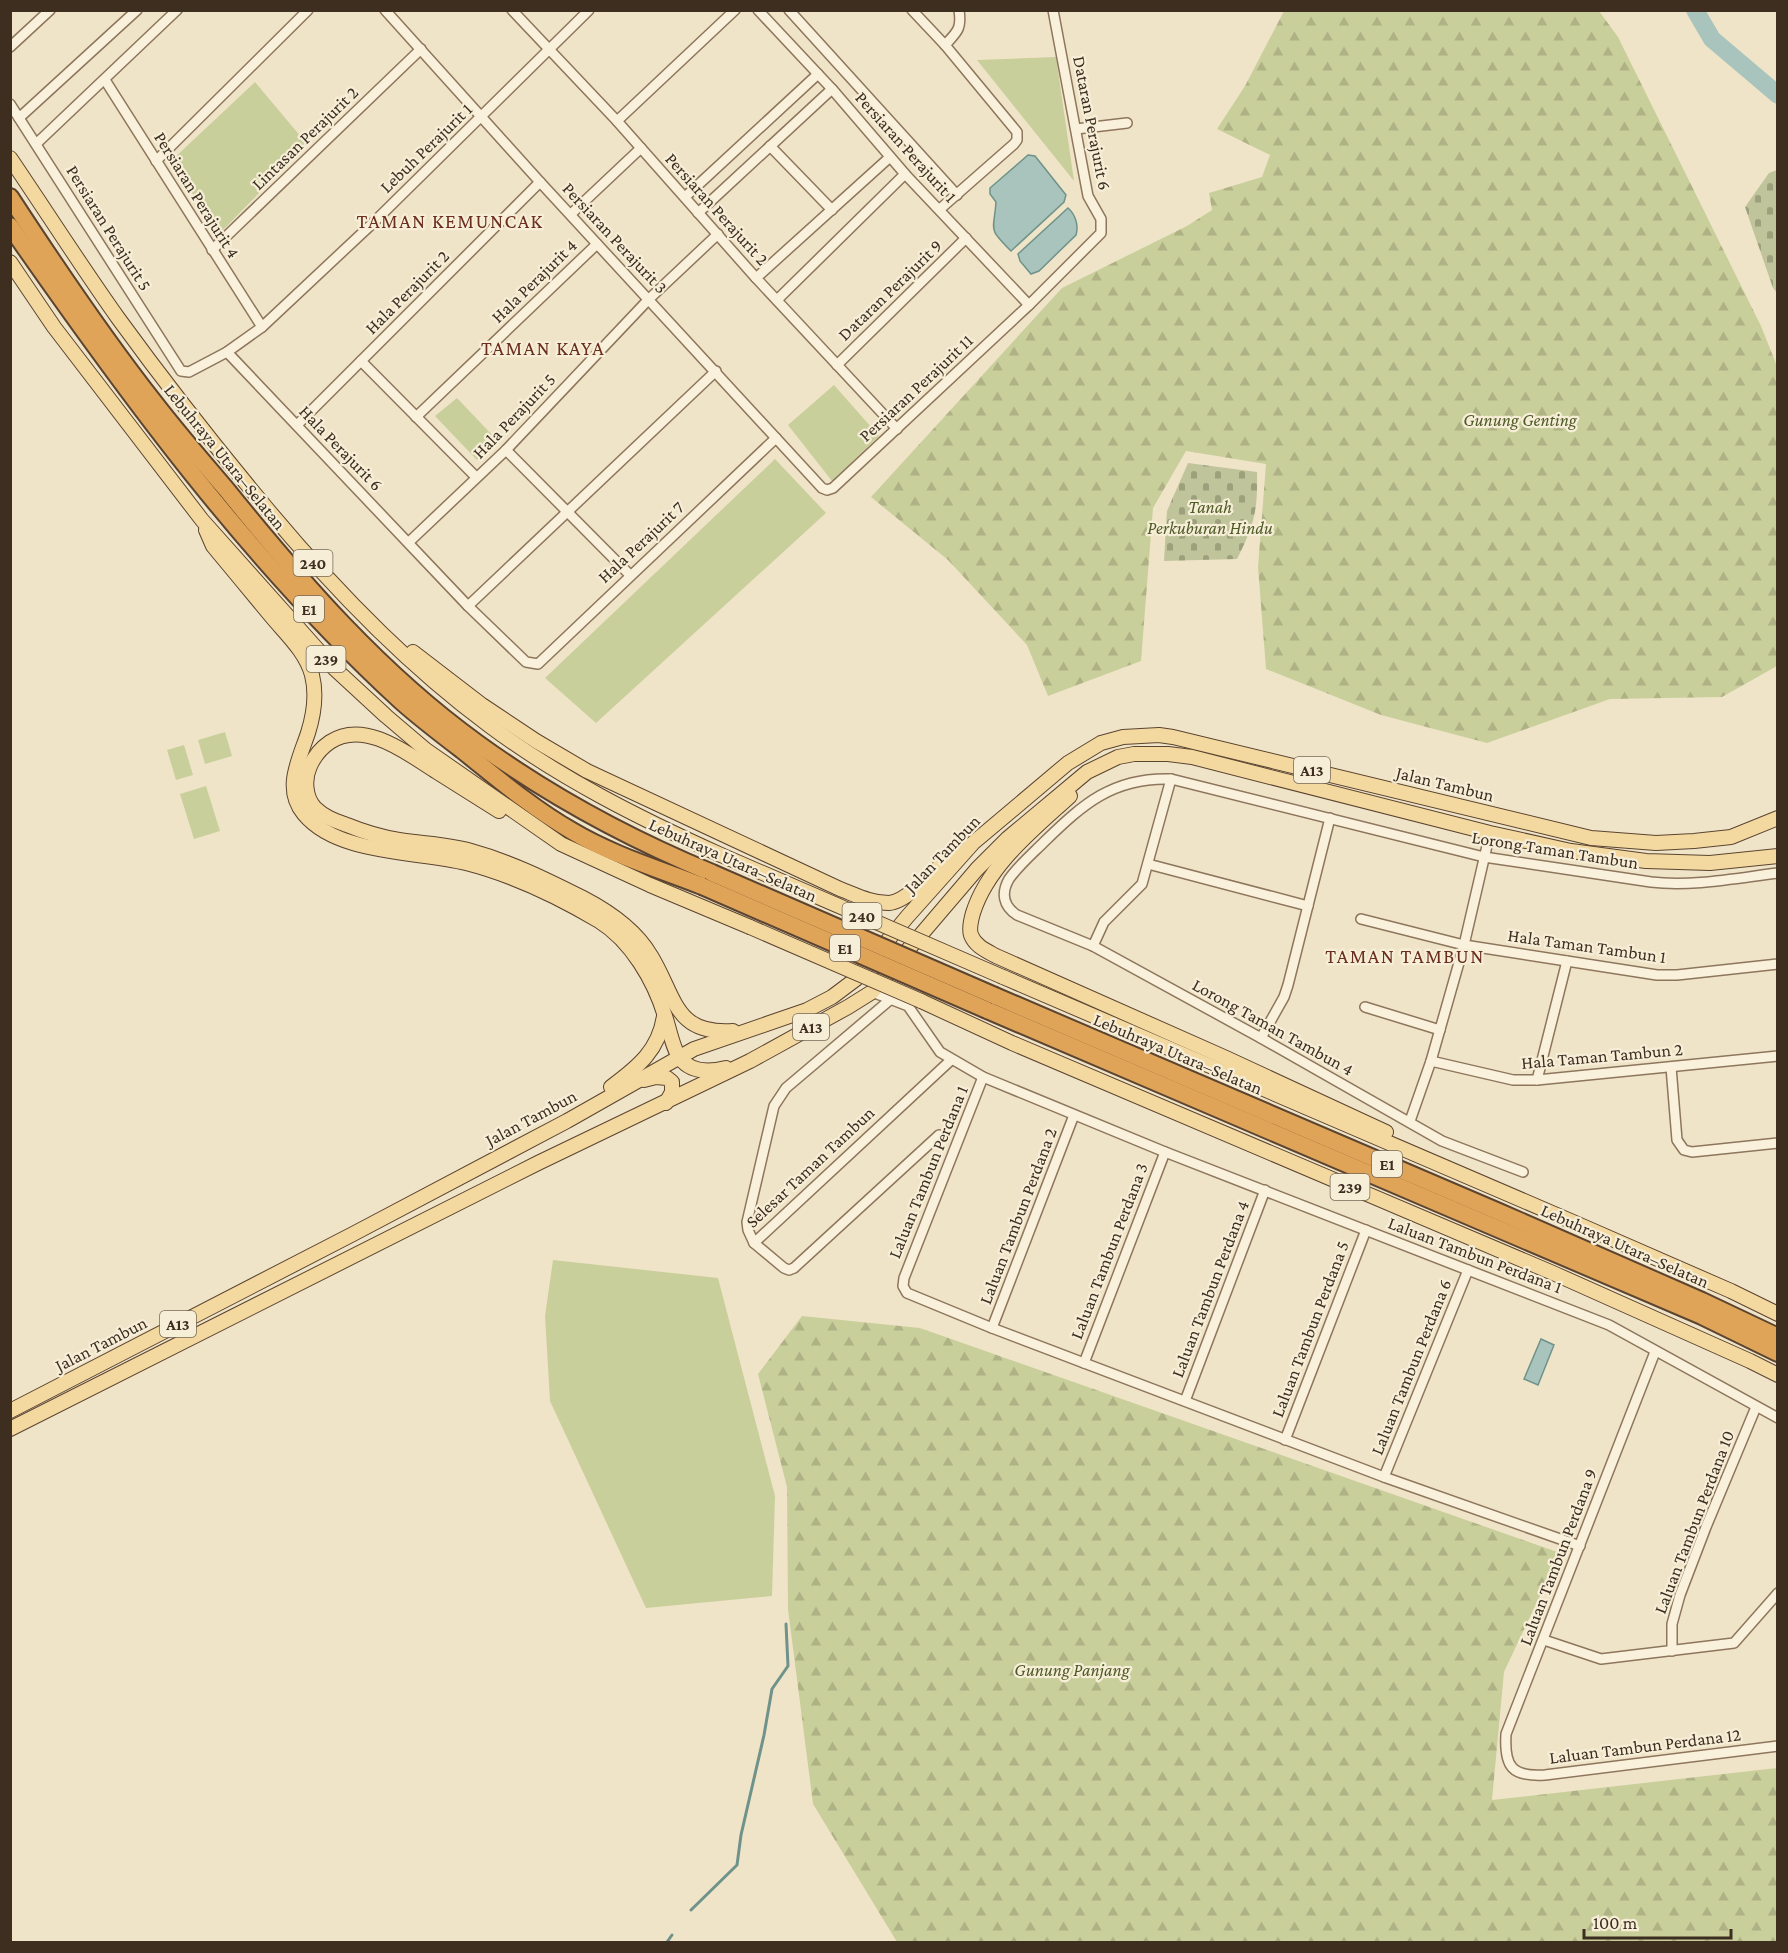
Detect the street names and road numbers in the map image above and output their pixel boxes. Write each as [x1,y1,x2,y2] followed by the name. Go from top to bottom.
[1068,54,1115,192] street label: Dataran Perajurit 6
[248,82,363,195] street label: Lintasan Perajurit 2
[850,88,961,207] street label: Persiaran Perajurit 1
[376,99,477,198] street label: Lebuh Perajurit 1
[149,128,244,262] street label: Persiaran Perajurit 4
[661,149,773,270] street label: Persiaran Perajurit 2
[61,162,156,295] street label: Persiaran Perajurit 5
[558,178,672,298] street label: Persiaran Perajurit 3
[487,235,582,327] street label: Hala Perajurit 4
[834,235,947,345] street label: Dataran Perajurit 9
[361,246,454,339] street label: Hala Perajurit 2
[855,330,978,446] street label: Persiaran Perajurit 11
[468,369,560,463] street label: Hala Perajurit 5
[160,380,290,534] street label: Lebuhraya Utara–Selatan
[295,401,387,496] street label: Hala Perajurit 6
[594,497,689,588] street label: Hala Perajurit 7
[294,550,332,576] road number: 240
[294,596,324,622] road number: E1
[306,646,346,672] road number: 239
[1294,757,1330,783] road number: A13
[1392,762,1496,806] street label: Jalan Tambun
[899,811,984,898] street label: Jalan Tambun
[646,814,820,906] street label: Lebuhraya Utara–Selatan
[1470,827,1640,873] street label: Lorong Taman Tambun
[842,903,882,929] road number: 240
[1507,925,1667,967] street label: Hala Taman Tambun 1
[830,935,860,961] road number: E1
[1189,974,1357,1080] street label: Lorong Taman Tambun 4
[1090,1009,1266,1099] street label: Lebuhraya Utara–Selatan
[793,1014,829,1040] road number: A13
[1520,1039,1684,1073] street label: Hala Taman Tambun 2
[884,1083,972,1261] street label: Laluan Tambun Perdana 1
[480,1085,580,1151] street label: Jalan Tambun
[742,1102,878,1232] street label: Selesar Taman Tambun
[975,1125,1061,1307] street label: Laluan Tambun Perdana 2
[1372,1151,1402,1177] road number: E1
[1066,1160,1152,1342] street label: Laluan Tambun Perdana 3
[1330,1174,1370,1200] road number: 239
[1167,1198,1253,1380] street label: Laluan Tambun Perdana 4
[1538,1200,1712,1292] street label: Lebuhraya Utara–Selatan
[1385,1213,1565,1297] street label: Laluan Tambun Perdana 1
[1267,1238,1353,1420] street label: Laluan Tambun Perdana 5
[1367,1276,1455,1458] street label: Laluan Tambun Perdana 6
[160,1311,196,1337] road number: A13
[50,1312,150,1377] street label: Jalan Tambun
[1650,1428,1738,1616] street label: Laluan Tambun Perdana 10
[1515,1466,1601,1648] street label: Laluan Tambun Perdana 9
[1548,1724,1742,1768] street label: Laluan Tambun Perdana 12

